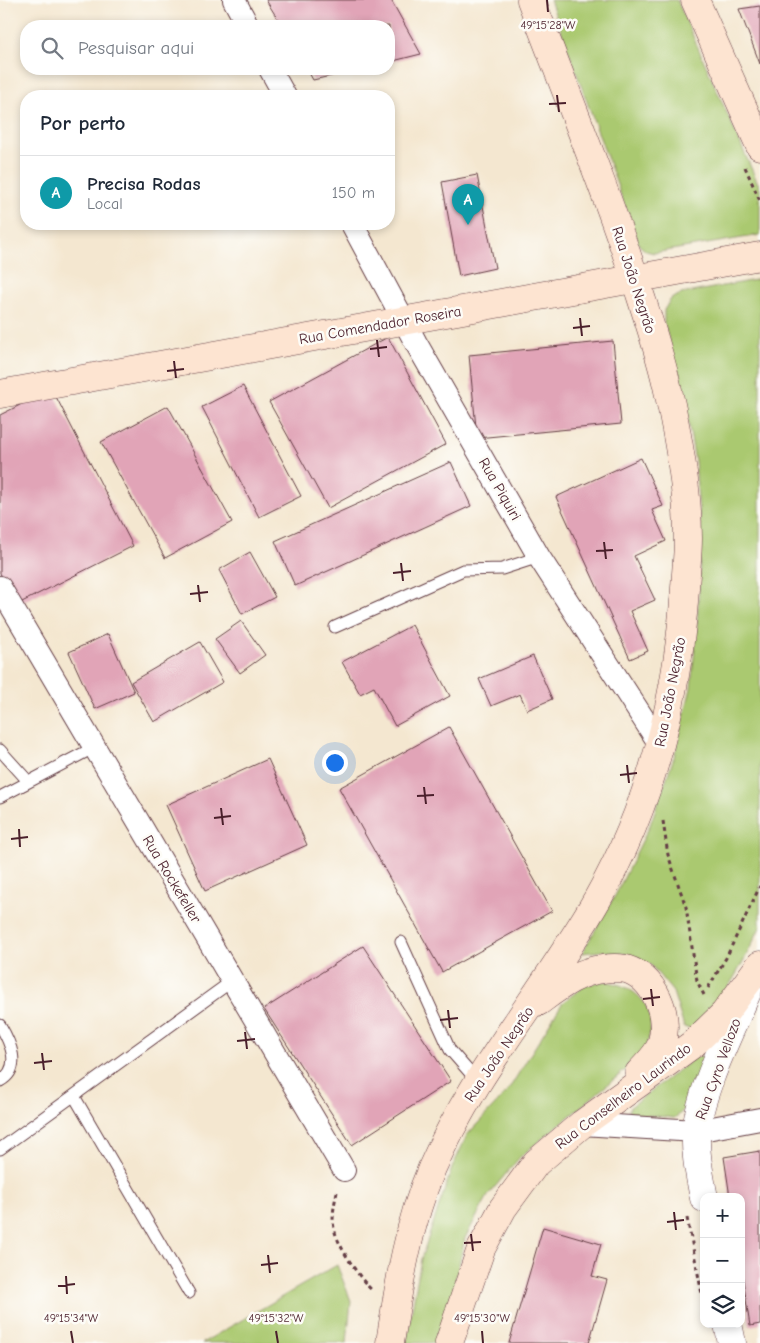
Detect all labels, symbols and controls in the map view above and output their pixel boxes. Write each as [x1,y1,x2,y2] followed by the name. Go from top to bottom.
[521,18,576,32] text: 49°15'28"W
[20,20,395,75] search box
[38,34,66,62] icon: search
[78,37,194,59] text: Pesquisar aqui
[40,111,125,135] text: Por perto
[87,173,201,195] text: Precisa Rodas
[52,184,60,202] text: A
[332,184,375,202] text: 150 m
[452,184,484,225] pin: A
[87,195,123,213] text: Local
[608,224,660,336] street label: Rua João Negrão
[297,302,463,348] street label: Rua Comendador Roseira
[475,454,525,524] street label: Rua Piquiri
[651,636,689,748] street label: Rua João Negrão
[322,750,348,776] your location
[139,832,205,926] street label: Rua Rockefeller
[460,1003,538,1105] street label: Rua João Negrão
[691,1016,745,1122] street label: Rua Cyro Vellozo
[551,1039,695,1153] street label: Rua Conselheiro Laurindo
[700,1193,745,1328] map controls
[700,1193,745,1238] button: +
[700,1238,745,1283] button: −
[700,1283,745,1328] button: layers
[44,1311,99,1325] text: 49°15'34"W
[249,1311,304,1325] text: 49°15'32"W
[454,1311,511,1325] text: 49°15'30"W

